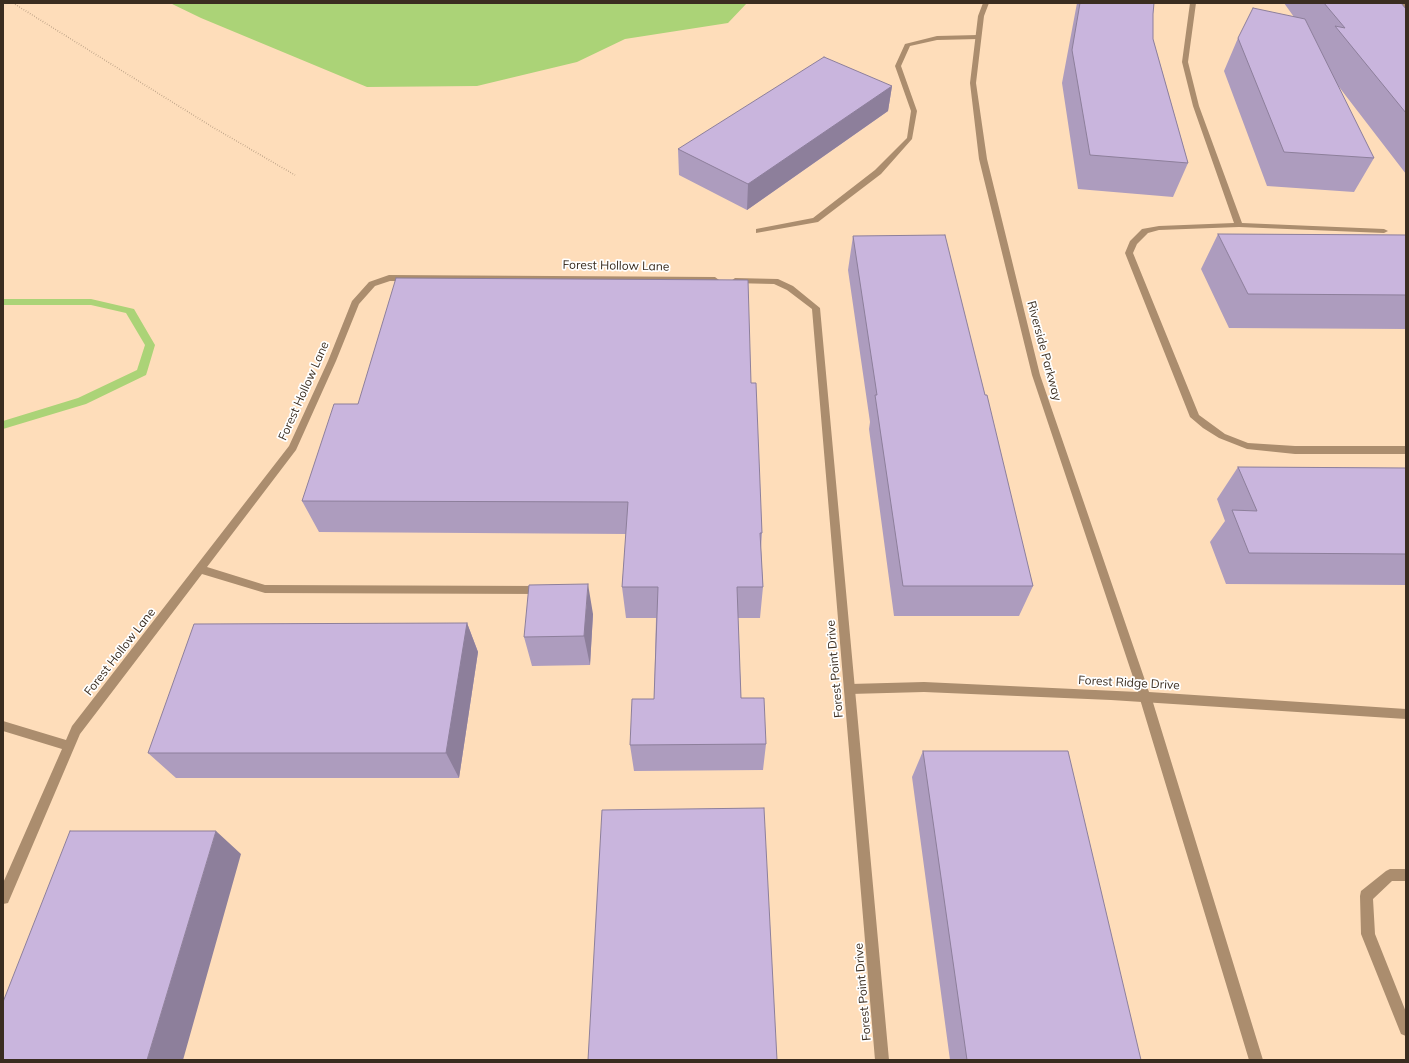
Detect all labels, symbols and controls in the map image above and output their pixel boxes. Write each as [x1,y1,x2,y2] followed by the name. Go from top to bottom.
[562,258,670,274] street label: Forest Hollow Lane
[1024,299,1064,403] street label: Riverside Parkway
[276,339,332,443] street label: Forest Hollow Lane
[81,605,159,699] street label: Forest Hollow Lane
[824,620,846,718] street label: Forest Point Drive
[1078,673,1180,693] street label: Forest Ridge Drive
[852,943,874,1041] street label: Forest Point Drive

